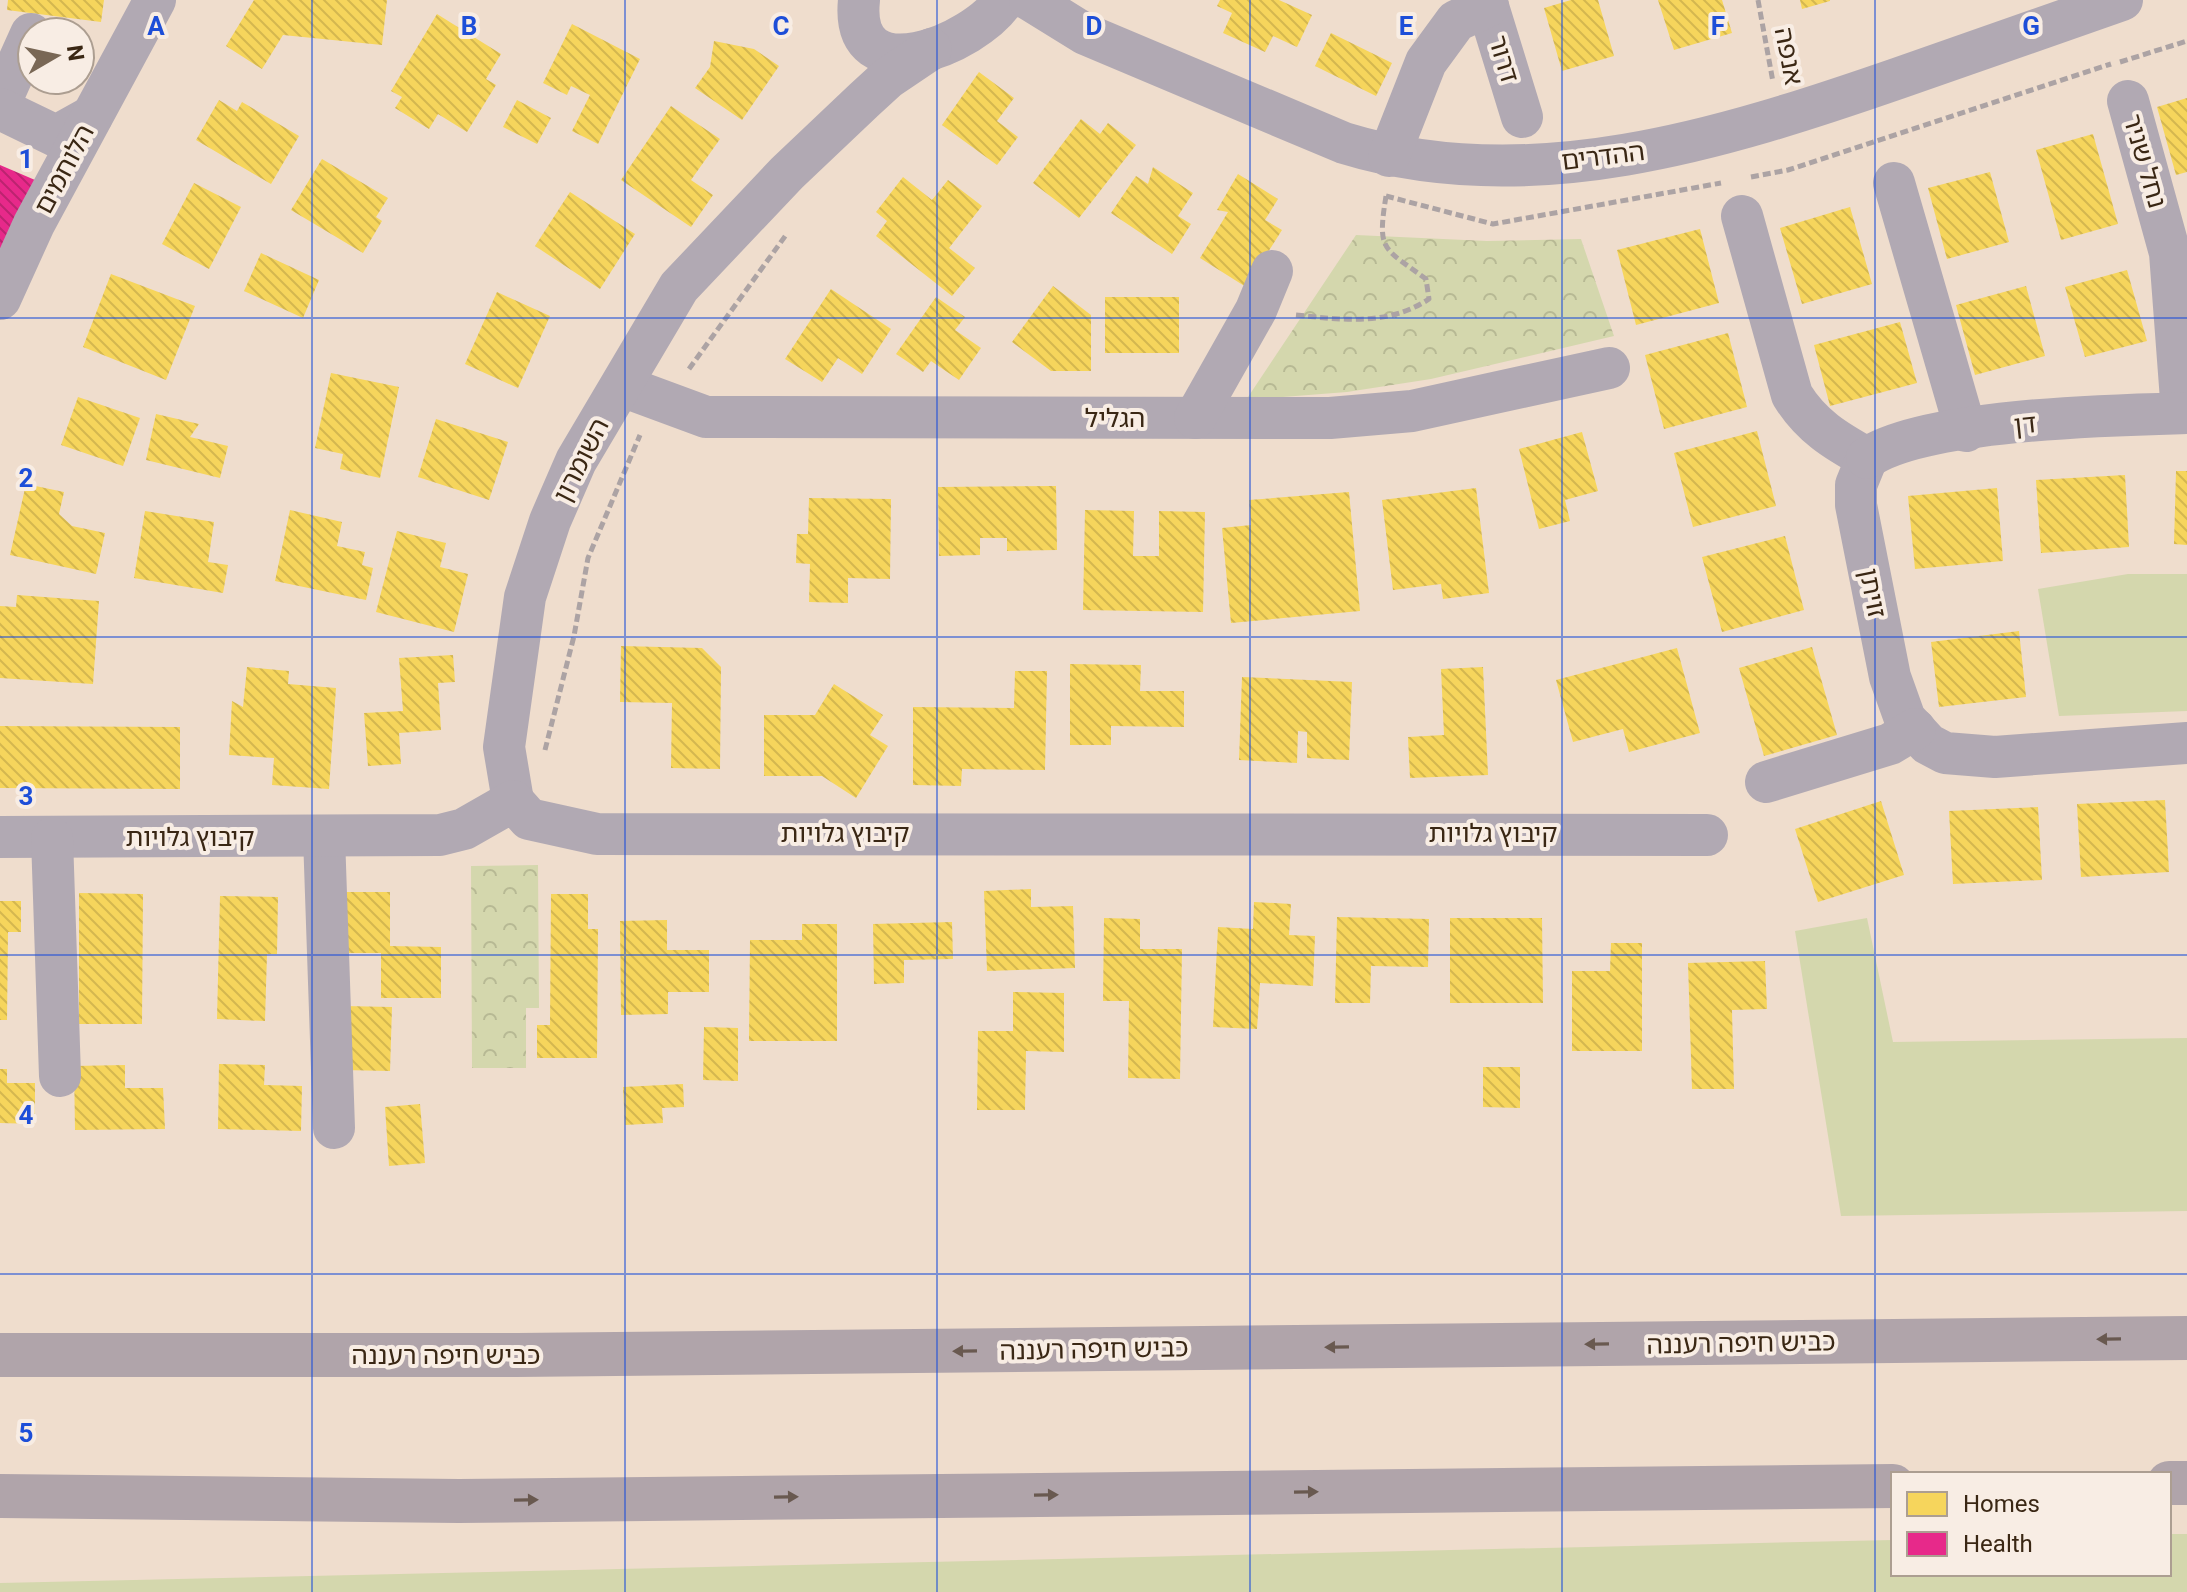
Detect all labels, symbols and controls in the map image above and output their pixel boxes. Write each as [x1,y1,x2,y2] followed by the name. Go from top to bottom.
[147,11,165,41] text: A
[461,11,477,41] text: B
[772,11,790,41] text: C
[1086,11,1102,41] text: D
[1399,11,1414,41] text: E
[1711,11,1725,41] text: F
[2022,11,2040,41] text: G
[16,16,96,96] north arrow
[1769,25,1809,87] street label: אנפה
[1483,32,1525,86] street label: דרור
[62,43,89,63] text: N
[2117,111,2173,211] street label: נחל שניר
[28,119,100,219] street label: הלוחמים
[1559,136,1647,176] street label: ההדרים
[19,144,33,174] text: 1
[1085,403,1145,433] street label: הגליל
[2012,408,2038,440] street label: דן
[547,413,615,507] street label: השומרון
[19,463,33,493] text: 2
[1854,566,1892,620] street label: זויתן
[19,781,33,811] text: 3
[780,818,910,848] street label: קיבוץ גלויות
[1428,818,1558,848] street label: קיבוץ גלויות
[125,822,255,852] street label: קיבוץ גלויות
[19,1100,34,1130] text: 4
[1646,1326,1836,1360] street label: כביש חיפה רעננה
[999,1332,1189,1366] street label: כביש חיפה רעננה
[2096,1333,2121,1345] one-way arrow
[1584,1338,1609,1350] one-way arrow
[351,1340,541,1370] street label: כביש חיפה רעננה
[1324,1341,1349,1353] one-way arrow
[952,1345,977,1357] one-way arrow
[19,1418,33,1448] text: 5
[1891,1472,2171,1576] legend
[1294,1486,1319,1498] one-way arrow
[1034,1488,1059,1501] one-way arrow
[1963,1490,2040,1518] text: Homes
[774,1491,799,1504] one-way arrow
[514,1494,539,1506] one-way arrow
[1963,1530,2033,1558] text: Health

